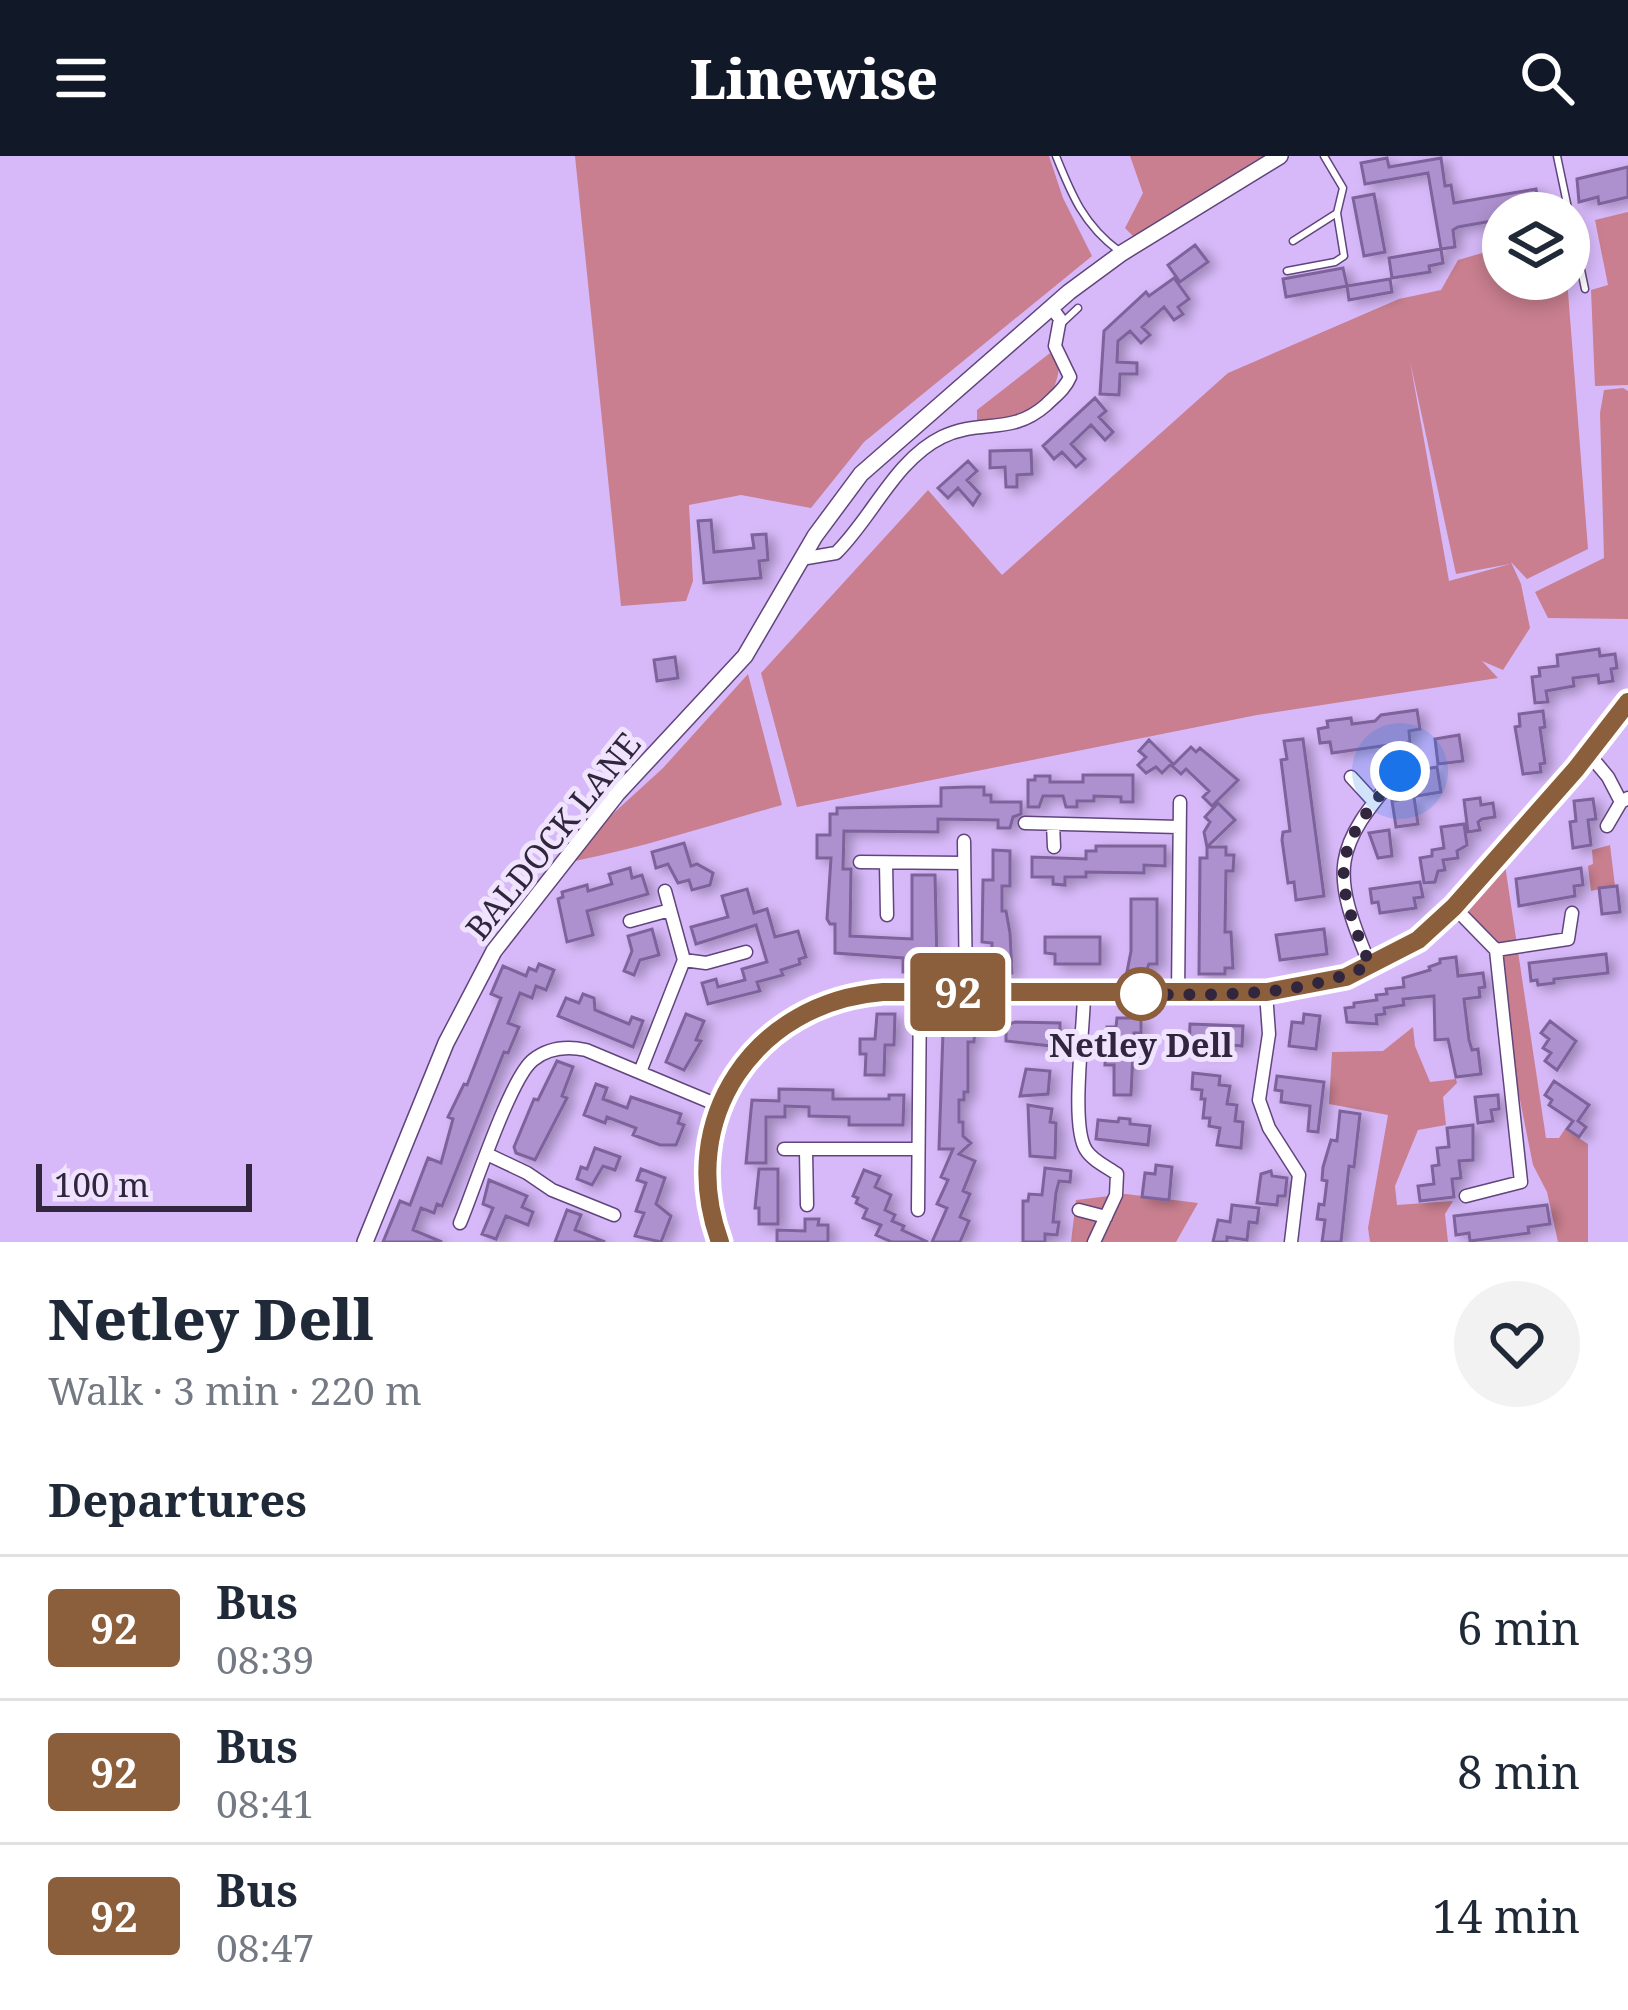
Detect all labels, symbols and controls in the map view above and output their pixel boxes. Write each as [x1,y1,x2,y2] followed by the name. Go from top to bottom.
[690,41,938,115] text: Linewise
[48,45,114,111] icon: menu
[1514,45,1580,111] icon: search
[1482,192,1590,300] map controls
[1482,192,1590,300] button: layers
[455,723,650,949] street label: BALDOCK LANE
[1370,741,1430,801] your location
[904,953,1012,1031] line badge: 92
[934,963,982,1020] text: 92
[1116,969,1166,1019] marker: Netley Dell
[1049,1022,1233,1067] place label: Netley Dell
[36,1158,252,1211] scale bar
[54,1162,149,1207] text: 100 m
[48,1279,374,1357] text: Netley Dell
[1454,1281,1580,1407] button: heart
[48,1363,422,1416] text: Walk · 3 min · 220 m
[48,1469,307,1530] text: Departures
[216,1571,298,1632] text: Bus
[1457,1597,1580,1658] text: 6 min
[90,1599,138,1656] text: 92
[216,1632,314,1685] text: 08:39
[216,1715,298,1776] text: Bus
[1457,1741,1580,1802] text: 8 min
[90,1743,138,1800] text: 92
[216,1776,314,1829] text: 08:41
[216,1859,298,1920] text: Bus
[1432,1885,1580,1946] text: 14 min
[90,1887,138,1944] text: 92
[216,1920,314,1973] text: 08:47

